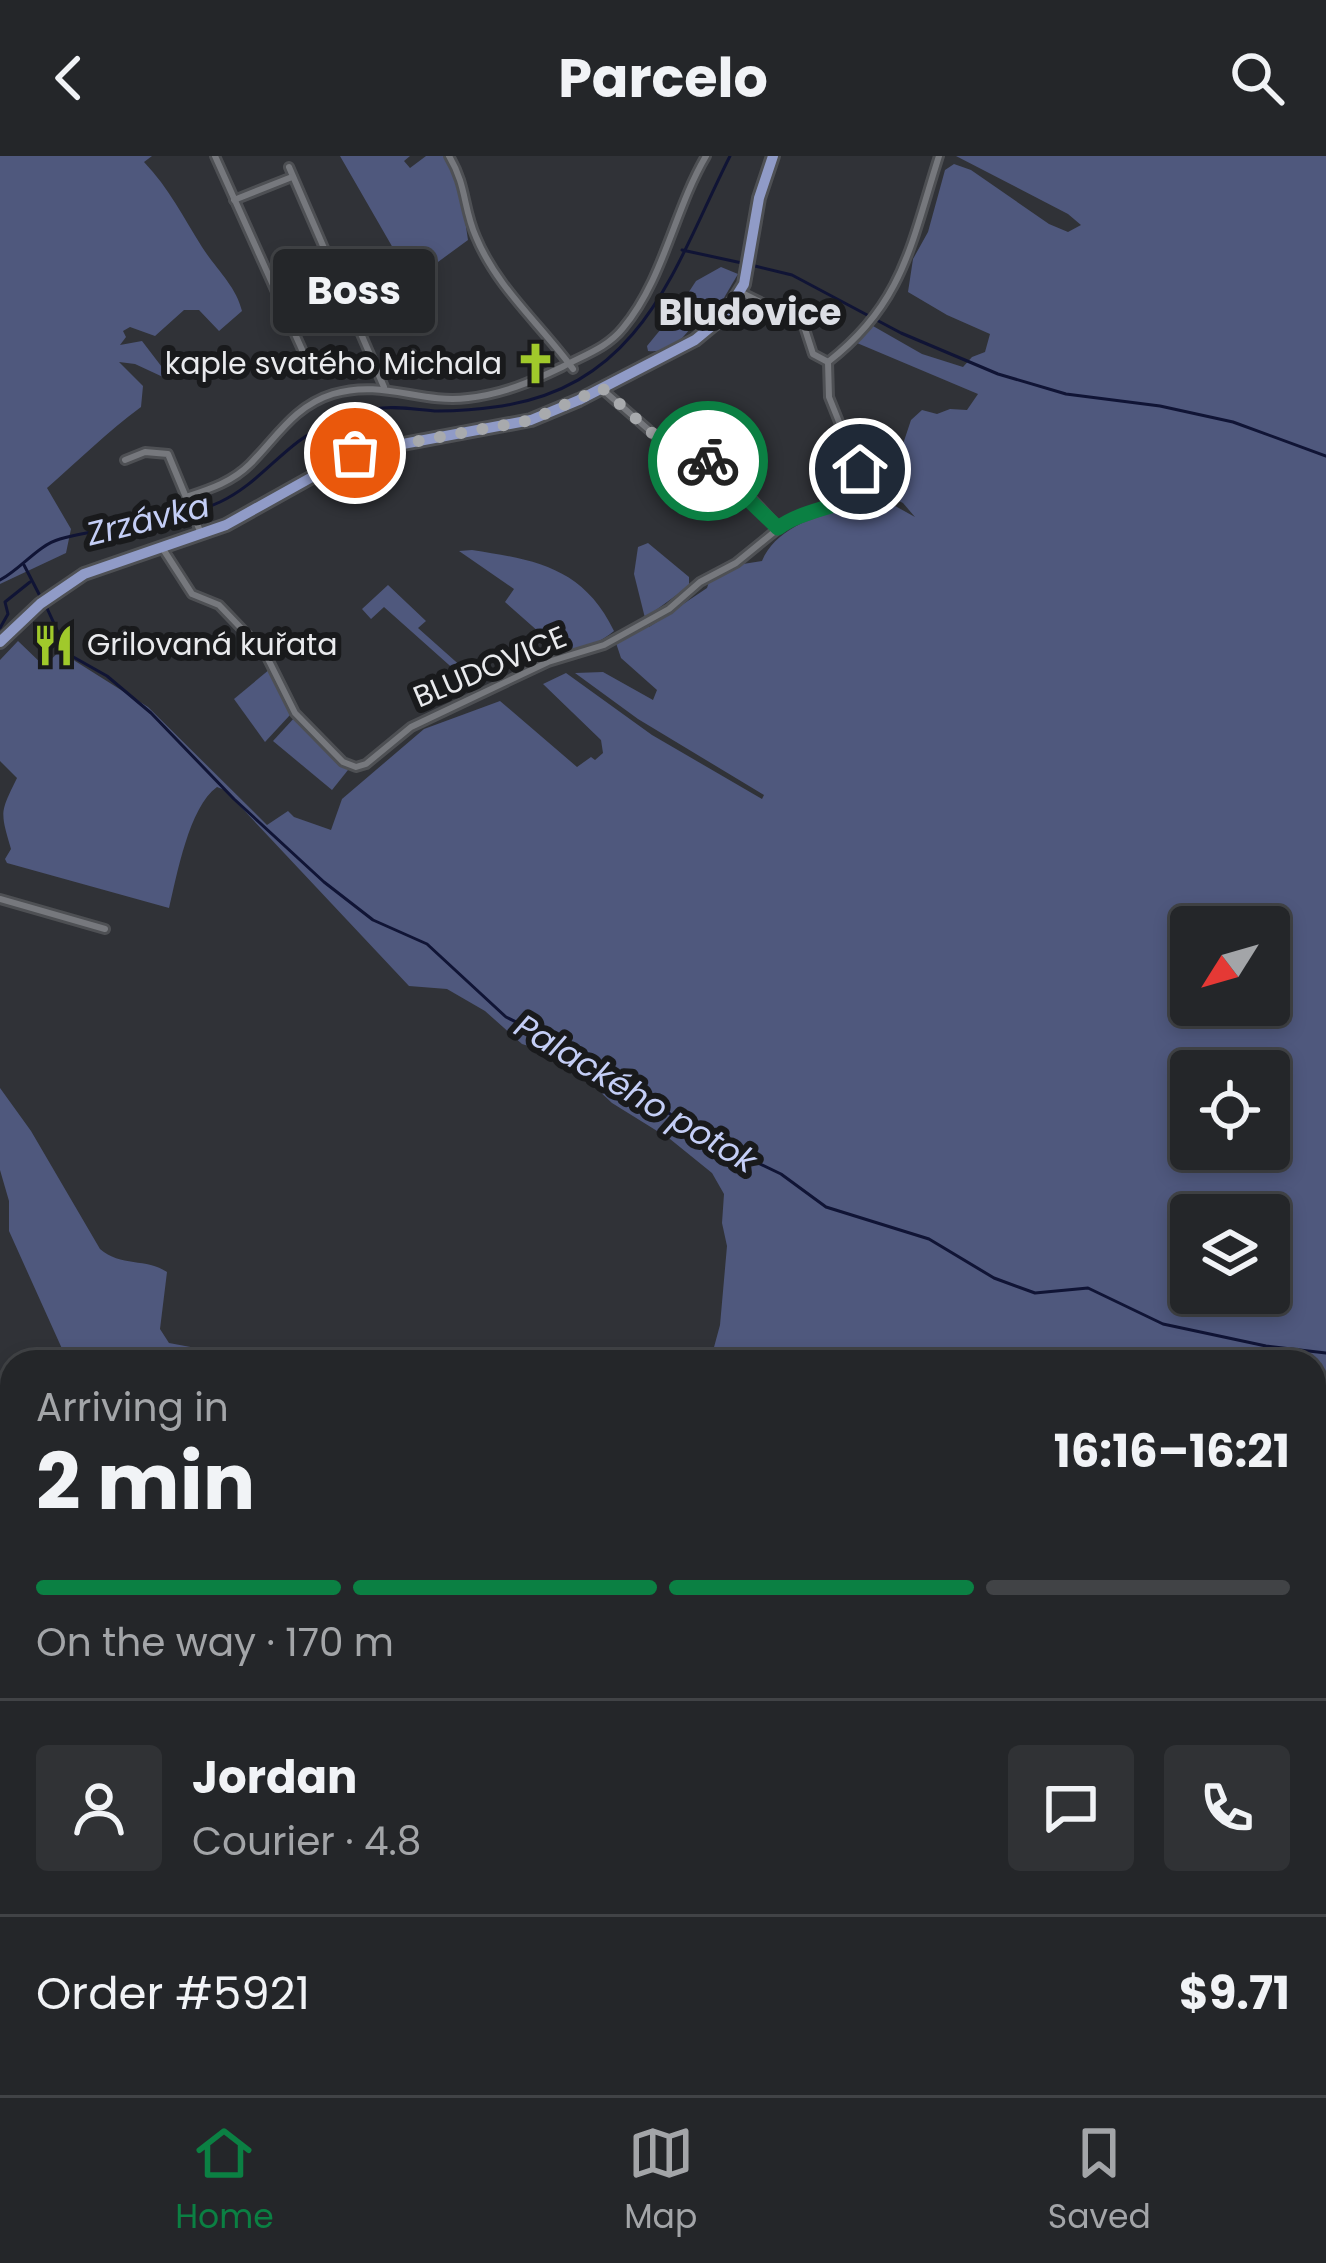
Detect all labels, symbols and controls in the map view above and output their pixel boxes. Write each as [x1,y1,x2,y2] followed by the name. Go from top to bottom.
[558,40,768,116] text: Parcelo
[36,45,102,111] icon: back
[1224,45,1290,111] icon: search
[274,249,436,333] callout: Boss
[307,263,401,318] text: Boss
[658,287,842,338] district label: Bludovice
[513,341,559,387] church icon: kaple svatého Michala
[165,342,502,385] place label: kaple svatého Michala
[648,401,768,521] courier
[304,402,406,504] pin
[809,418,911,520] pin
[322,420,388,486] icon: bag
[675,428,741,494] icon: bike
[827,436,893,502] icon: home
[81,482,215,558] water label: Zrzávka
[407,615,573,718] street label: BLUDOVICE
[30,622,76,668] restaurant icon: Grilovaná kuřata
[87,623,337,666] place label: Grilovaná kuřata
[1170,906,1290,1026] north arrow
[1170,906,1290,1314] map controls
[506,1002,767,1185] water label: Palackého potok
[1170,1050,1290,1170] button: locate
[1170,1194,1290,1314] button: layers
[36,1380,229,1435] text: Arriving in
[1054,1420,1290,1483] text: 16:16–16:21
[36,1427,255,1536] text: 2 min
[36,1615,394,1670] text: On the way · 170 m
[36,1745,162,1871] button: person
[1008,1745,1134,1871] button: chat
[1164,1745,1290,1871] button: phone
[192,1746,357,1809] text: Jordan
[192,1814,421,1869] text: Courier · 4.8
[36,1962,310,2025] text: Order #5921
[1179,1962,1290,2025] text: $9.71
[175,2120,274,2242] tab: Home
[624,2120,697,2242] tab: Map
[1048,2120,1151,2242] tab: Saved

